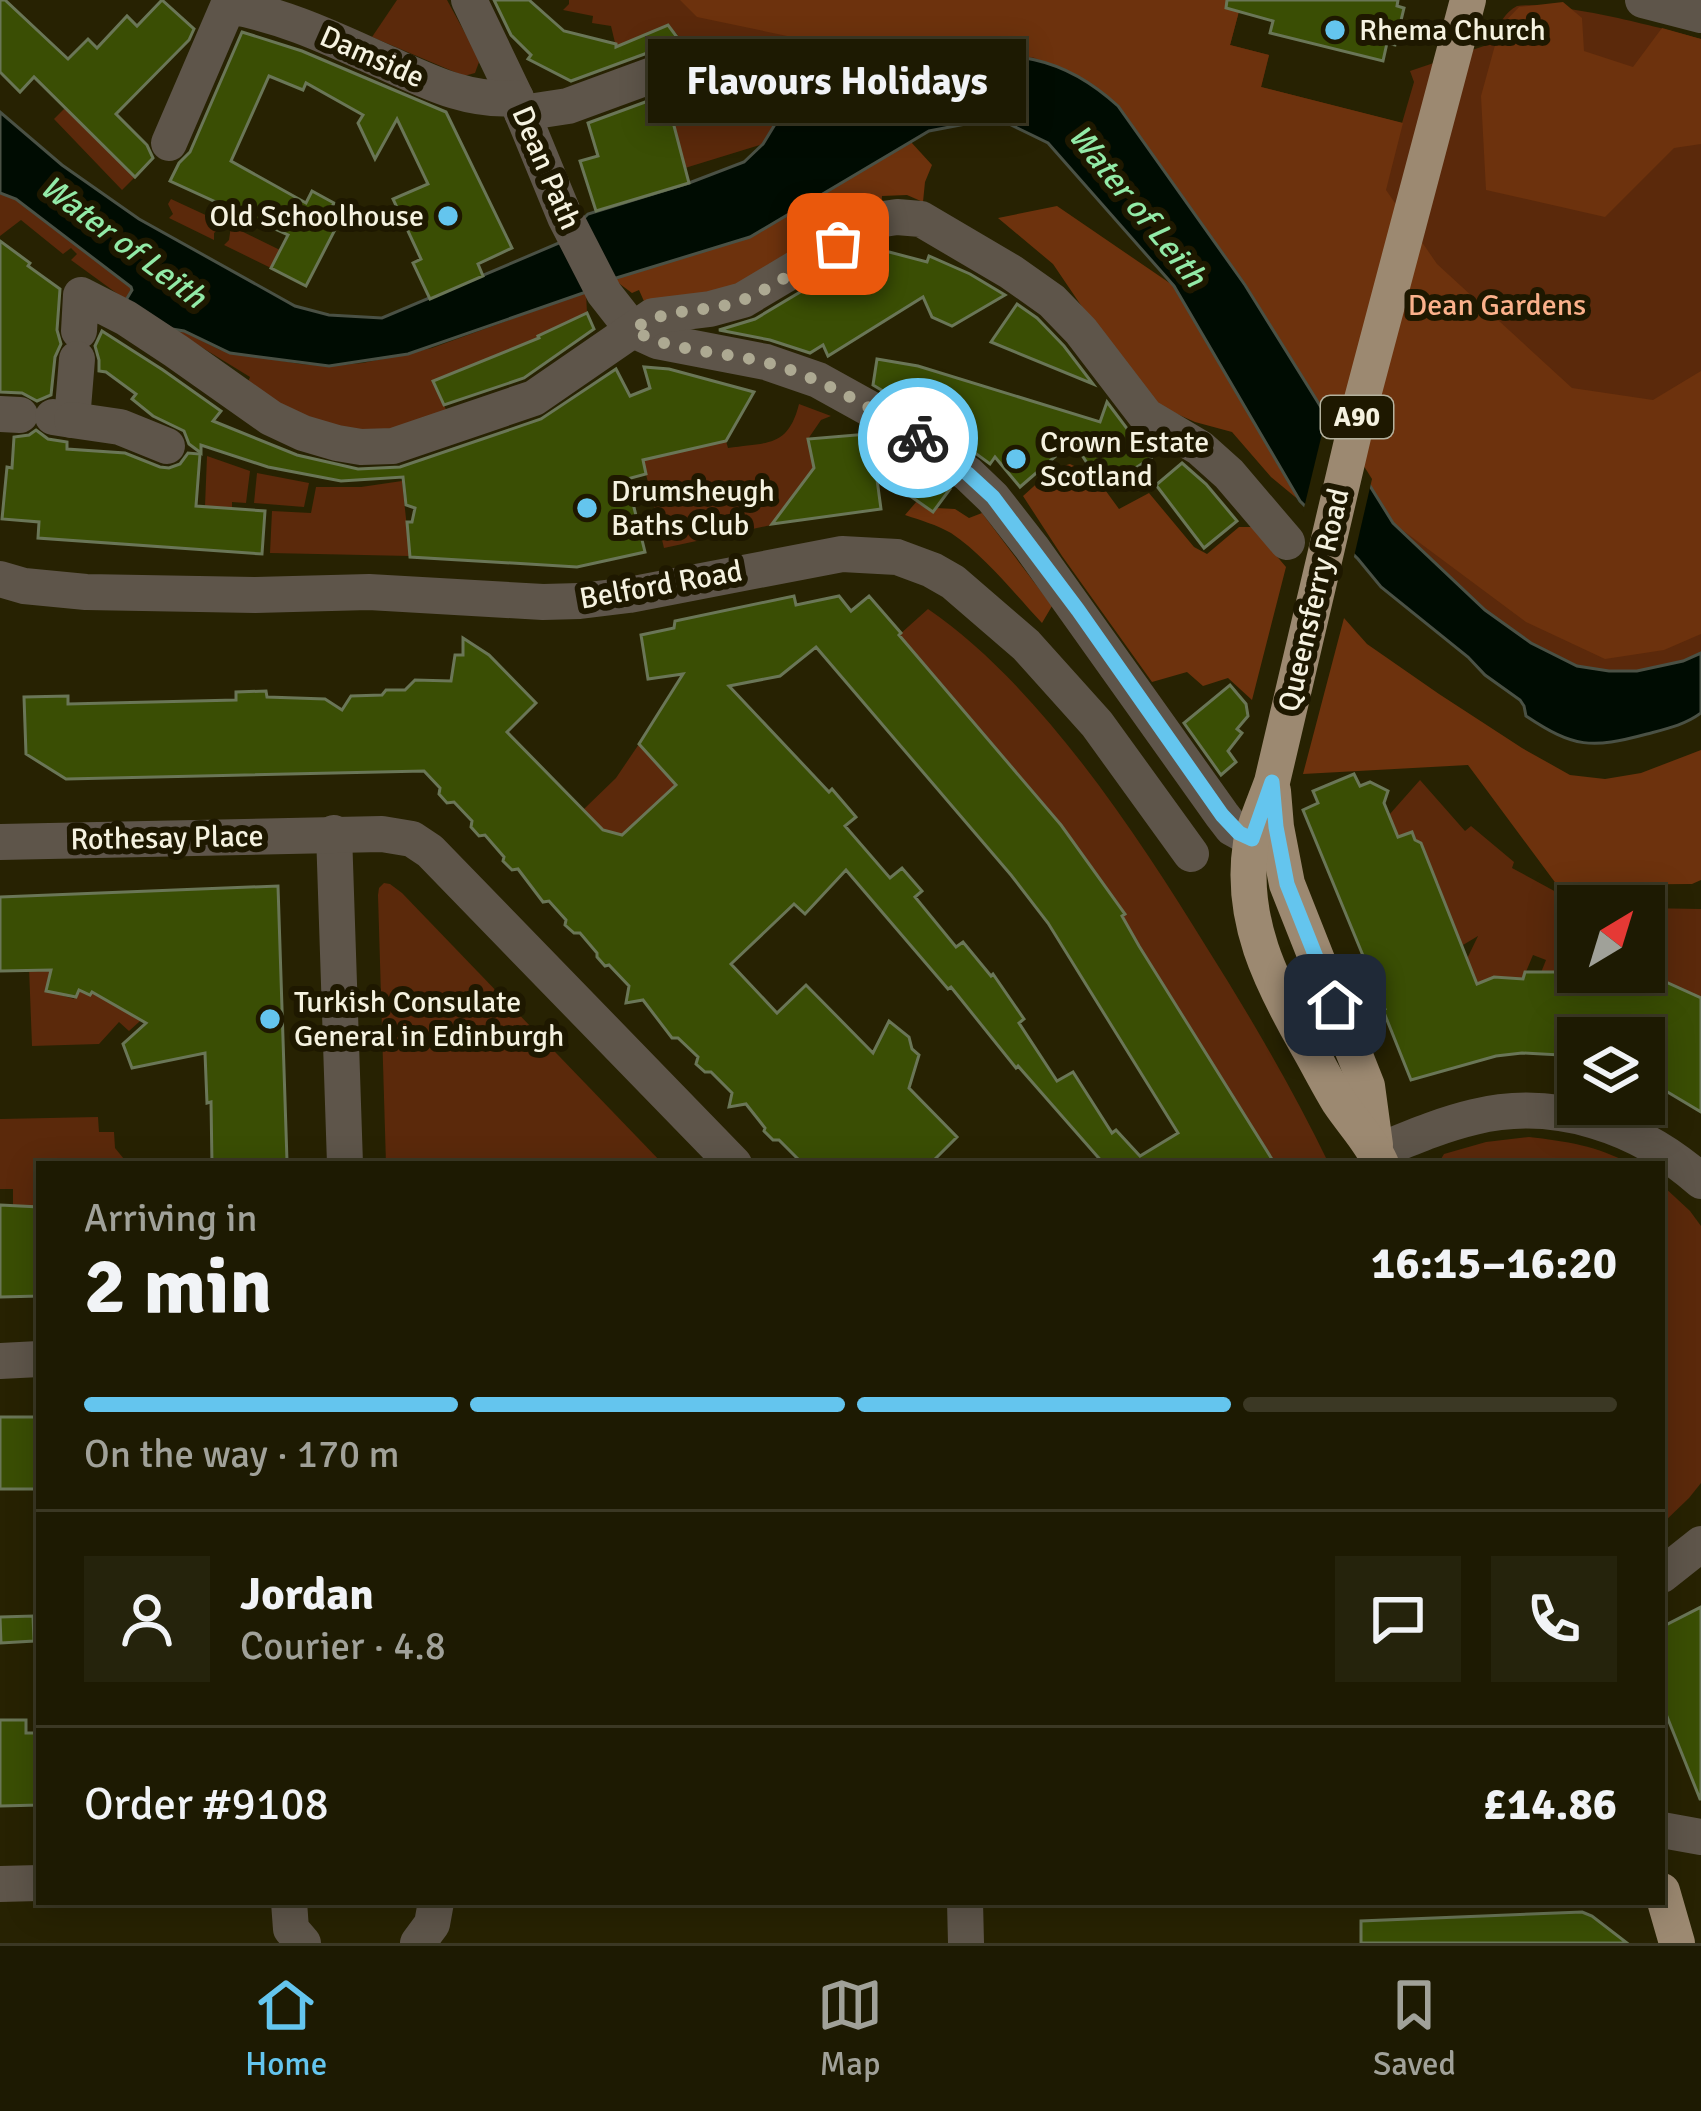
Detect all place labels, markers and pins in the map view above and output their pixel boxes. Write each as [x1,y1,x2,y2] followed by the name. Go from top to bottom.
[1359,12,1546,49] place label: Rhema Church
[1322,17,1348,43] marker: Rhema Church
[649,40,1027,124] callout: Flavours Holidays
[787,193,889,295] pin
[209,198,424,235] place label: Old Schoolhouse
[435,203,461,229] marker: Old Schoolhouse
[1040,424,1209,495] place label: Crown Estate Scotland
[1003,446,1029,472] marker: Crown Estate Scotland
[611,473,775,544] place label: Drumsheugh Baths Club
[574,495,600,521] marker: Drumsheugh Baths Club
[1284,954,1386,1056] pin
[294,984,564,1055] place label: Turkish Consulate General in Edinburgh
[257,1006,283,1032] marker: Turkish Consulate General in Edinburgh

